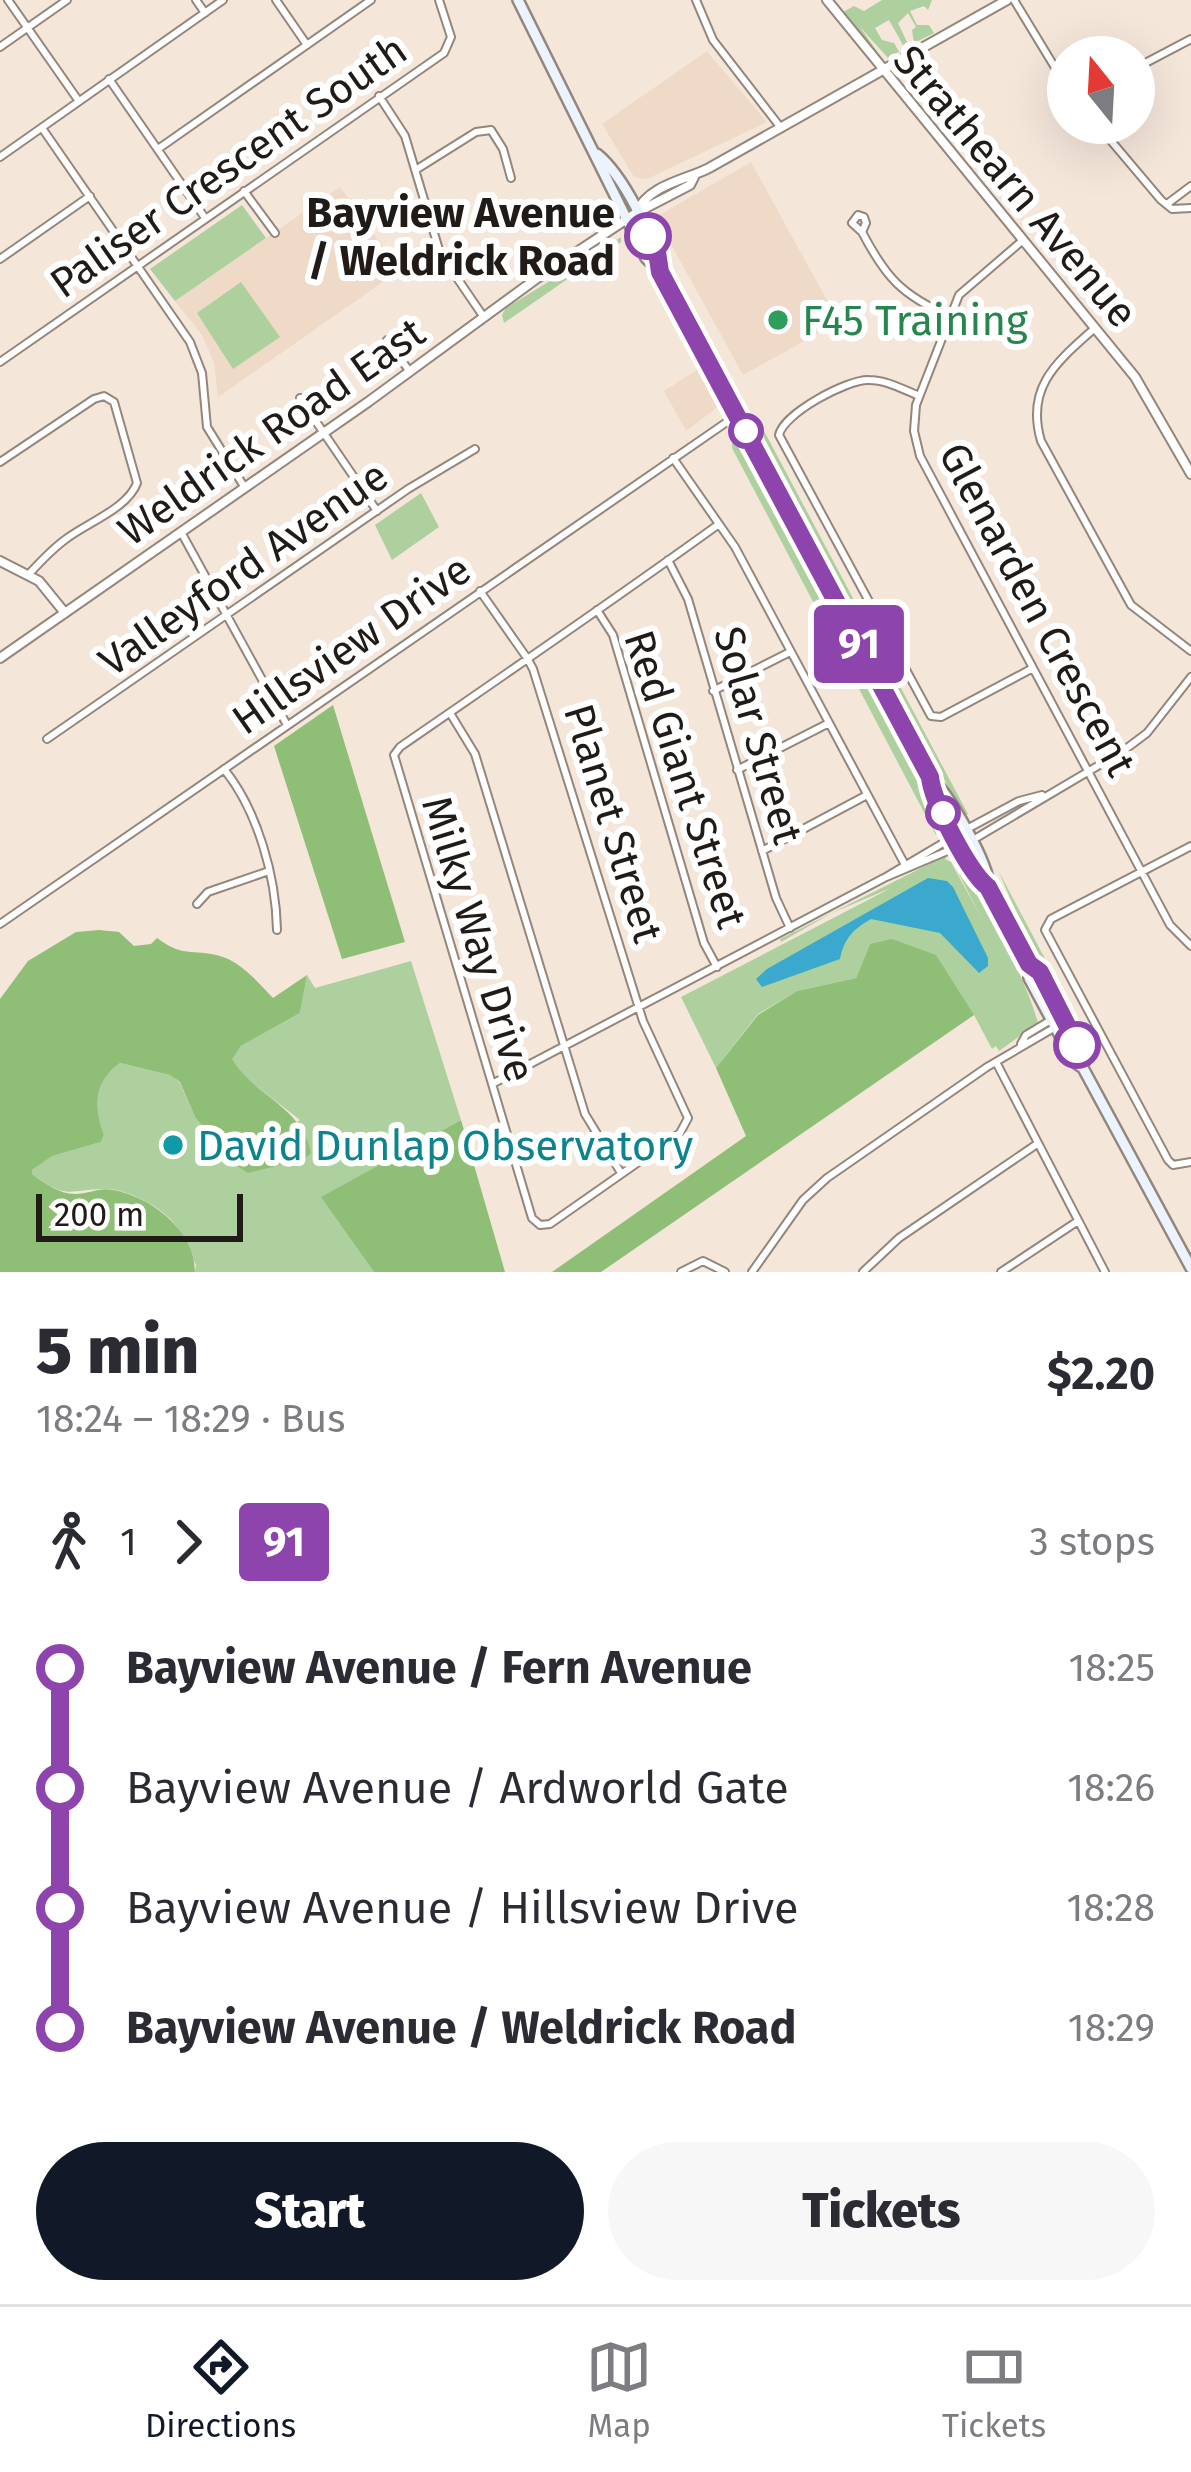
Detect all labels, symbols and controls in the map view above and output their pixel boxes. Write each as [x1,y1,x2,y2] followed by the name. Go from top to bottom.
[41,25,416,309] street label: Paliser Crescent South
[883,36,1148,338] street label: Strathearn Avenue
[1047,36,1155,144] north arrow
[1047,36,1155,144] map controls
[306,188,615,286] place label: Bayview Avenue / Weldrick Road
[626,214,670,258] marker: Bayview Avenue / Weldrick Road
[802,296,1028,346] place label: F45 Training
[109,307,435,556] street label: Weldrick Road East
[765,307,791,333] marker: F45 Training
[730,415,762,447] unlabelled marker
[928,434,1146,785] street label: Glenarden Crescent
[90,451,397,687] street label: Valleyford Avenue
[223,544,480,745] street label: Hillsview Drive
[805,605,913,683] line badge: 91
[838,619,880,669] text: 91
[703,621,813,850] street label: Solar Street
[613,624,757,935] street label: Red Giant Street
[553,698,673,949] street label: Planet Street
[411,790,545,1088] street label: Milky Way Drive
[927,797,959,829] unlabelled marker
[1055,1023,1099,1067] unlabelled marker
[197,1121,694,1171] place label: David Dunlap Observatory
[160,1132,186,1158] marker: David Dunlap Observatory
[36,1188,243,1241] scale bar
[54,1195,144,1235] text: 200 m
[36,1311,199,1390] text: 5 min
[1047,1347,1155,1401] text: $2.20
[36,1396,345,1442] text: 18:24 – 18:29 · Bus
[36,1509,102,1575] icon: walk
[155,1509,221,1575] icon: forward
[263,1517,305,1567] text: 91
[120,1519,137,1565] text: 1
[1029,1519,1155,1565] text: 3 stops
[126,1641,752,1695] text: Bayview Avenue / Fern Avenue
[1068,1645,1155,1691] text: 18:25
[126,1761,789,1815] text: Bayview Avenue / Ardworld Gate
[1067,1765,1155,1811] text: 18:26
[126,1881,798,1935] text: Bayview Avenue / Hillsview Drive
[1066,1885,1155,1931] text: 18:28
[126,2001,796,2055] text: Bayview Avenue / Weldrick Road
[1068,2005,1155,2051] text: 18:29
[36,2142,584,2280] button: Start
[608,2142,1155,2280] button: Tickets
[145,2334,296,2446] tab: Directions
[586,2334,652,2446] tab: Map
[942,2334,1046,2446] tab: Tickets

